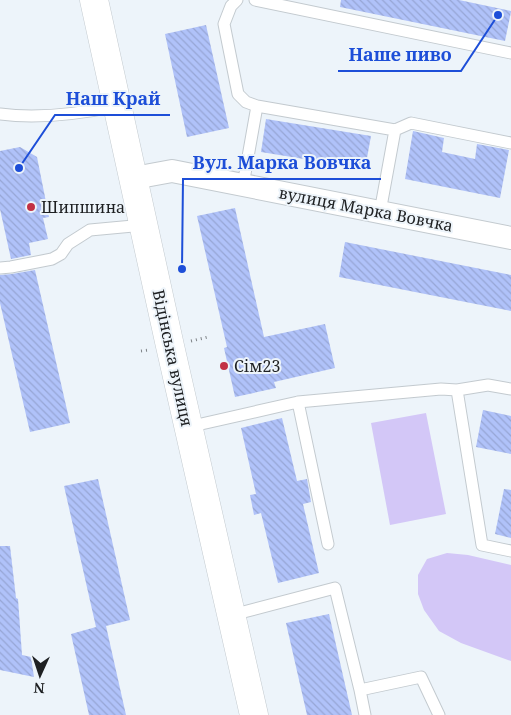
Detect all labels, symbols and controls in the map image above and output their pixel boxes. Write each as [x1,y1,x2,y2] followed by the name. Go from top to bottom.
[338,38,461,71] callout: Наше пиво
[348,42,452,66] text: Наше пиво
[55,82,170,115] callout: Наш Край
[66,86,160,110] text: Наш Край
[183,146,381,179] callout: Вул. Марка Вовчка
[193,150,372,174] text: Вул. Марка Вовчка
[277,181,455,237] street label: вулиця Марка Вовчка
[41,196,125,218] place label: Шипшина
[25,201,37,213] marker: Шипшина
[148,287,198,429] street label: Відінська вулиця
[234,355,280,377] place label: Сім23
[218,360,230,372] marker: Сім23
[15,650,65,700] north arrow
[33,679,45,698] text: N

